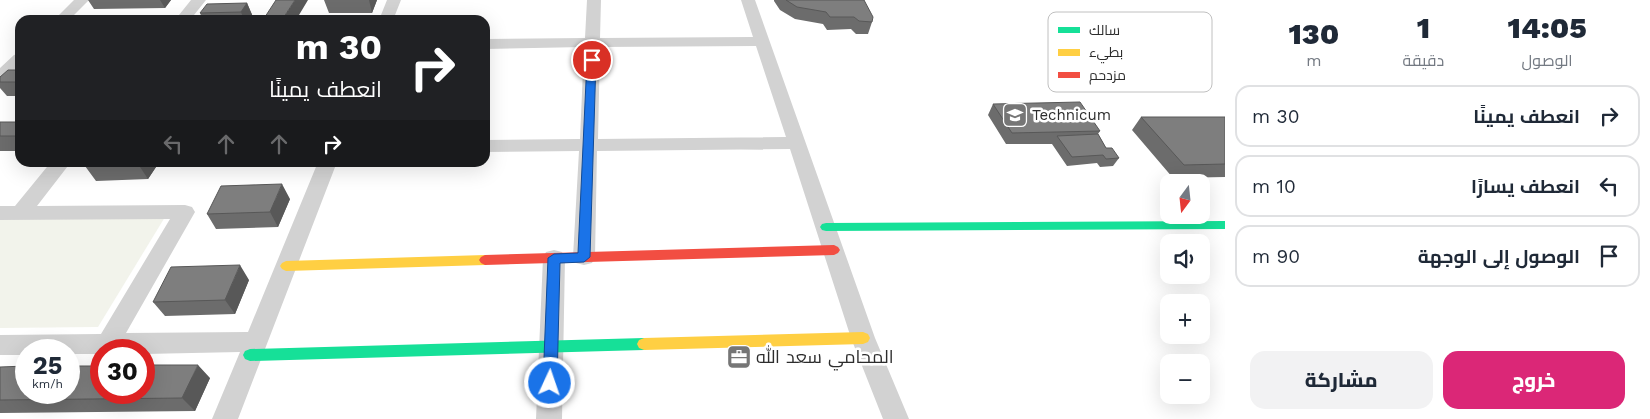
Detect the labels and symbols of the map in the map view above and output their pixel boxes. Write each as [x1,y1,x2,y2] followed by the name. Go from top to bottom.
[1048,12,1212,92] legend
[1089,22,1120,38] text: سالك
[571,39,613,81] pin
[1089,44,1123,64] text: بطيء
[1089,67,1126,85] text: مزدحم
[1002,102,1028,128] school or university icon: Technicum
[1032,106,1111,124] place label: Technicum
[1160,174,1210,224] north arrow
[90,339,155,404] speed limit sign: 30
[726,344,752,370] office icon: المحامي سعد الله
[756,345,894,371] place label: المحامي سعد الله
[523,356,575,408] position arrow

